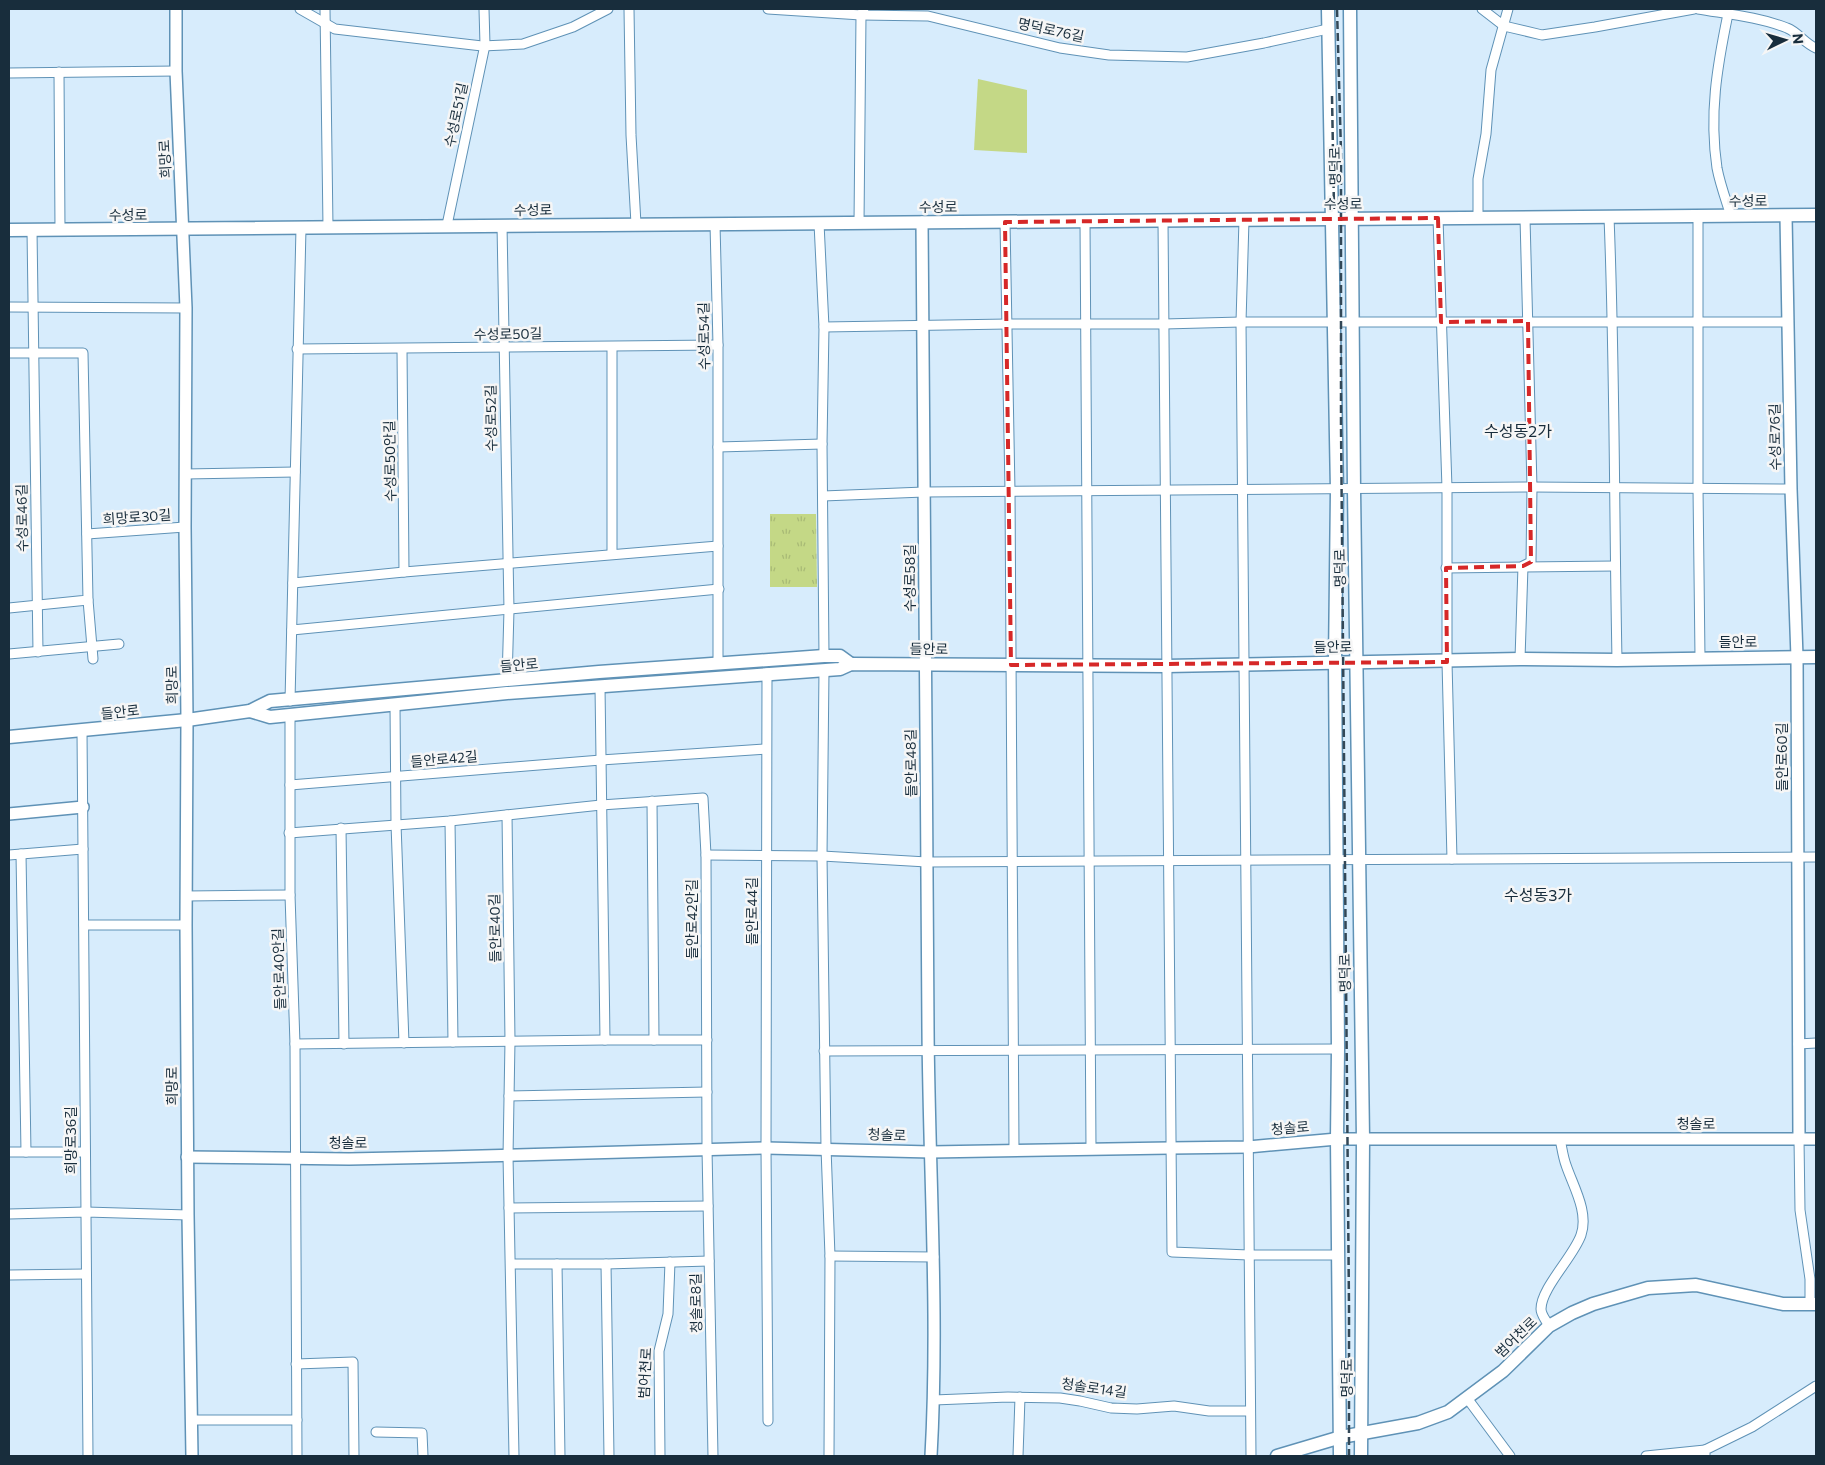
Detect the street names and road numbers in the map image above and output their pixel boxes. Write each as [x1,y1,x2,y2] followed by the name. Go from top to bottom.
[1016,14,1086,45] street label: 명덕로76길
[440,81,471,149] street label: 수성로51길
[155,139,174,179] street label: 희망로
[1326,146,1343,185] street label: 명덕로
[1729,192,1767,209] street label: 수성로
[1324,195,1362,212] street label: 수성로
[919,198,957,215] street label: 수성로
[514,201,553,218] street label: 수성로
[109,206,147,223] street label: 수성로
[694,302,713,370] street label: 수성로54길
[473,324,542,343] street label: 수성로50길
[481,384,500,452] street label: 수성로52길
[1765,403,1784,471] street label: 수성로76길
[380,420,399,502] street label: 수성로50안길
[12,484,31,552] street label: 수성로46길
[102,506,172,527] street label: 희망로30길
[901,544,918,612] street label: 수성로58길
[1331,548,1348,587] street label: 명덕로
[1719,633,1757,650] street label: 들안로
[1314,638,1353,655] street label: 들안로
[910,640,949,657] street label: 들안로
[499,654,539,675] street label: 들안로
[163,665,180,704] street label: 희망로
[100,701,140,722] street label: 들안로
[1773,722,1790,792] street label: 들안로60길
[901,729,920,797] street label: 들안로48길
[410,747,478,770] street label: 들안로42길
[743,877,760,945] street label: 들안로44길
[683,879,700,959] street label: 들안로42안길
[485,893,504,963] street label: 들안로40길
[269,928,288,1010] street label: 들안로40안길
[1336,953,1353,992] street label: 명덕로
[163,1067,180,1105] street label: 희망로
[62,1106,79,1174] street label: 희망로36길
[1677,1115,1715,1132] street label: 청솔로
[1270,1117,1310,1138] street label: 청솔로
[867,1125,907,1144] street label: 청솔로
[329,1134,367,1151] street label: 청솔로
[686,1273,705,1333] street label: 청솔로8길
[1491,1313,1540,1361] street label: 범어천로
[635,1347,654,1399] street label: 범어천로
[1338,1359,1355,1397] street label: 명덕로
[1060,1375,1128,1401] street label: 청솔로14길

